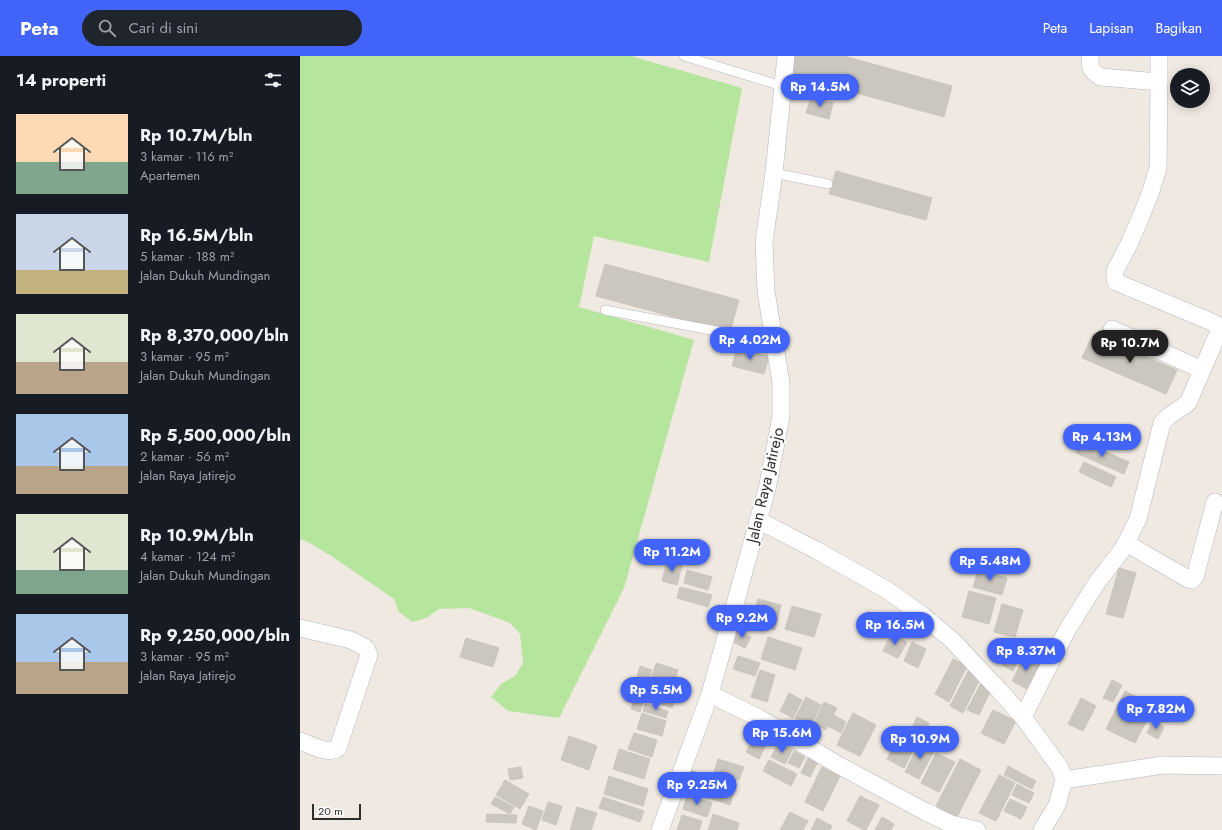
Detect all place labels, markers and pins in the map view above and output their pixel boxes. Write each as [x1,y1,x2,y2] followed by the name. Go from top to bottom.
[779,74,861,108] pin: Rp 14.5M
[709,327,791,361] pin: Rp 4.02M
[1089,330,1171,364] pin: Rp 10.7M
[1061,424,1143,458] pin: Rp 4.13M
[631,539,713,573] pin: Rp 11.2M
[949,548,1031,582] pin: Rp 5.48M
[705,605,779,639] pin: Rp 9.2M
[854,612,936,646] pin: Rp 16.5M
[985,638,1067,672] pin: Rp 8.37M
[619,677,693,711] pin: Rp 5.5M
[1115,696,1197,730] pin: Rp 7.82M
[741,720,823,754] pin: Rp 15.6M
[879,726,961,760] pin: Rp 10.9M
[656,772,738,806] pin: Rp 9.25M

